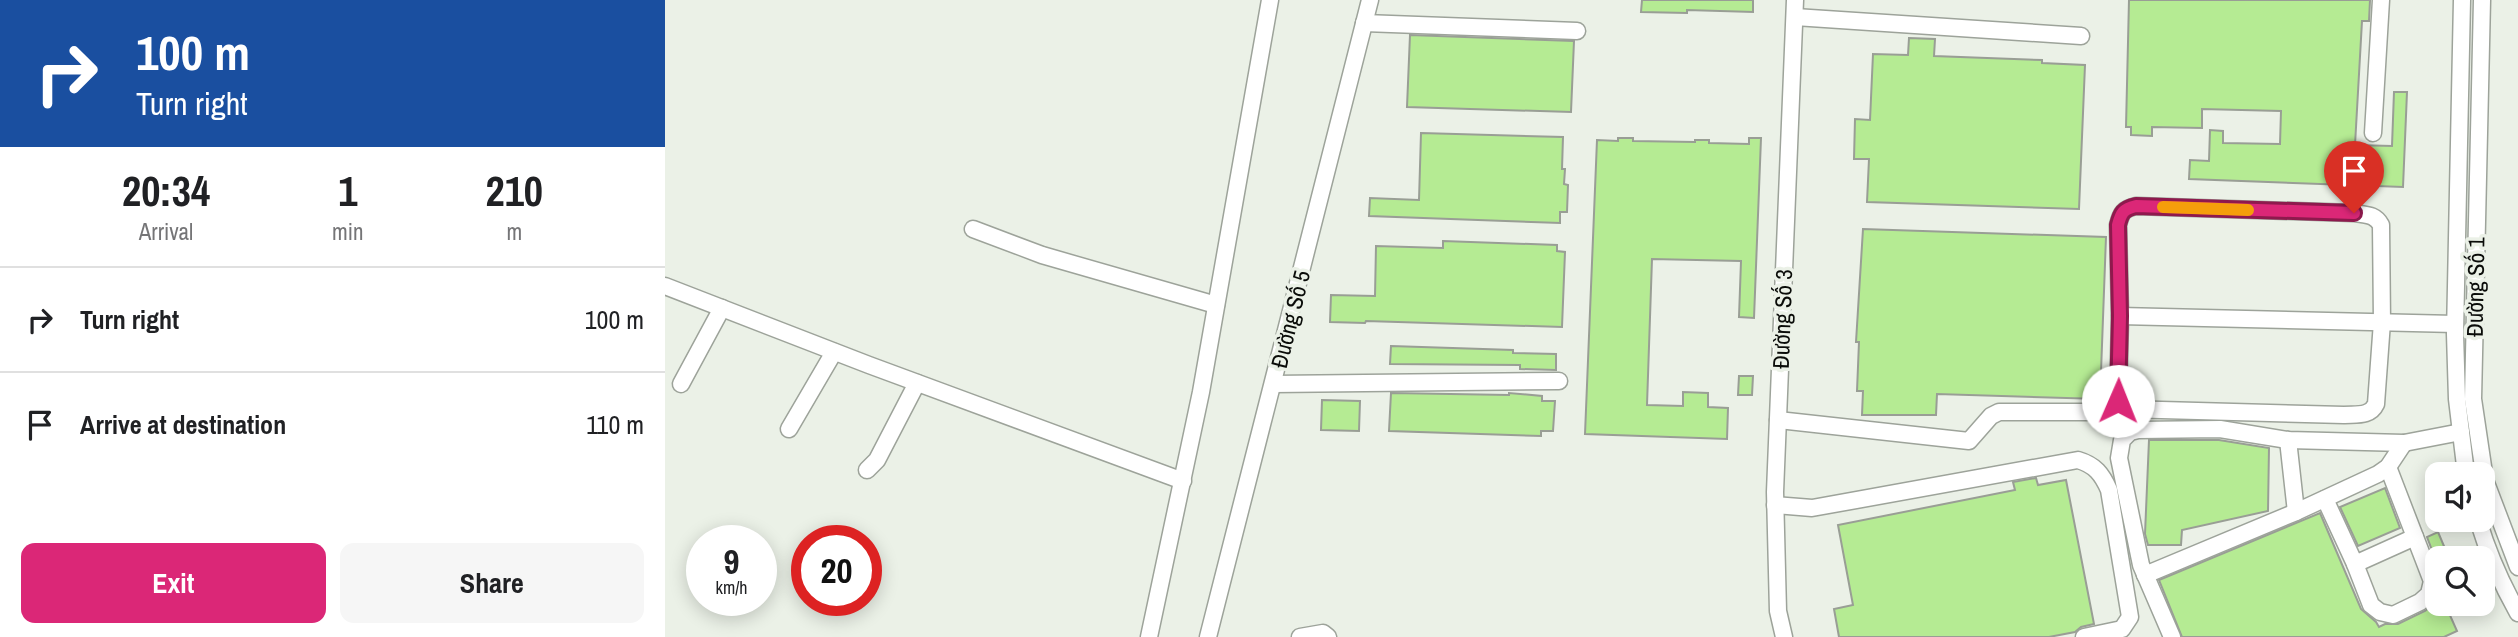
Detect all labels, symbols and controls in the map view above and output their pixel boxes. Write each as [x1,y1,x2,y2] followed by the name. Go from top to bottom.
[136,19,250,85] text: 100 m
[21,28,112,119] icon: right
[136,82,248,125] text: Turn right
[2324,141,2384,213] pin
[2335,152,2373,190] icon: arrive
[122,163,210,219] text: 20:34
[338,163,357,219] text: 1
[486,163,543,219] text: 210
[139,216,193,247] text: Arrival
[332,216,364,247] text: min
[506,216,522,247] text: m
[2459,236,2491,337] street label: Đường Số 1
[1263,267,1317,371] street label: Đường Số 5
[1765,269,1799,369] street label: Đường Số 3
[21,301,59,339] icon: right
[80,302,179,337] text: Turn right
[585,302,644,337] text: 100 m
[2081,364,2155,438] position arrow
[21,406,59,444] icon: arrive
[80,407,286,442] text: Arrive at destination
[586,407,644,442] text: 110 m
[2425,462,2495,616] map controls
[2425,462,2495,532] button: sound
[791,525,882,616] speed limit sign: 20
[724,538,739,585] text: 9
[21,543,326,623] button: Exit
[340,543,644,623] button: Share
[2425,546,2495,616] button: search
[716,575,748,600] text: km/h

